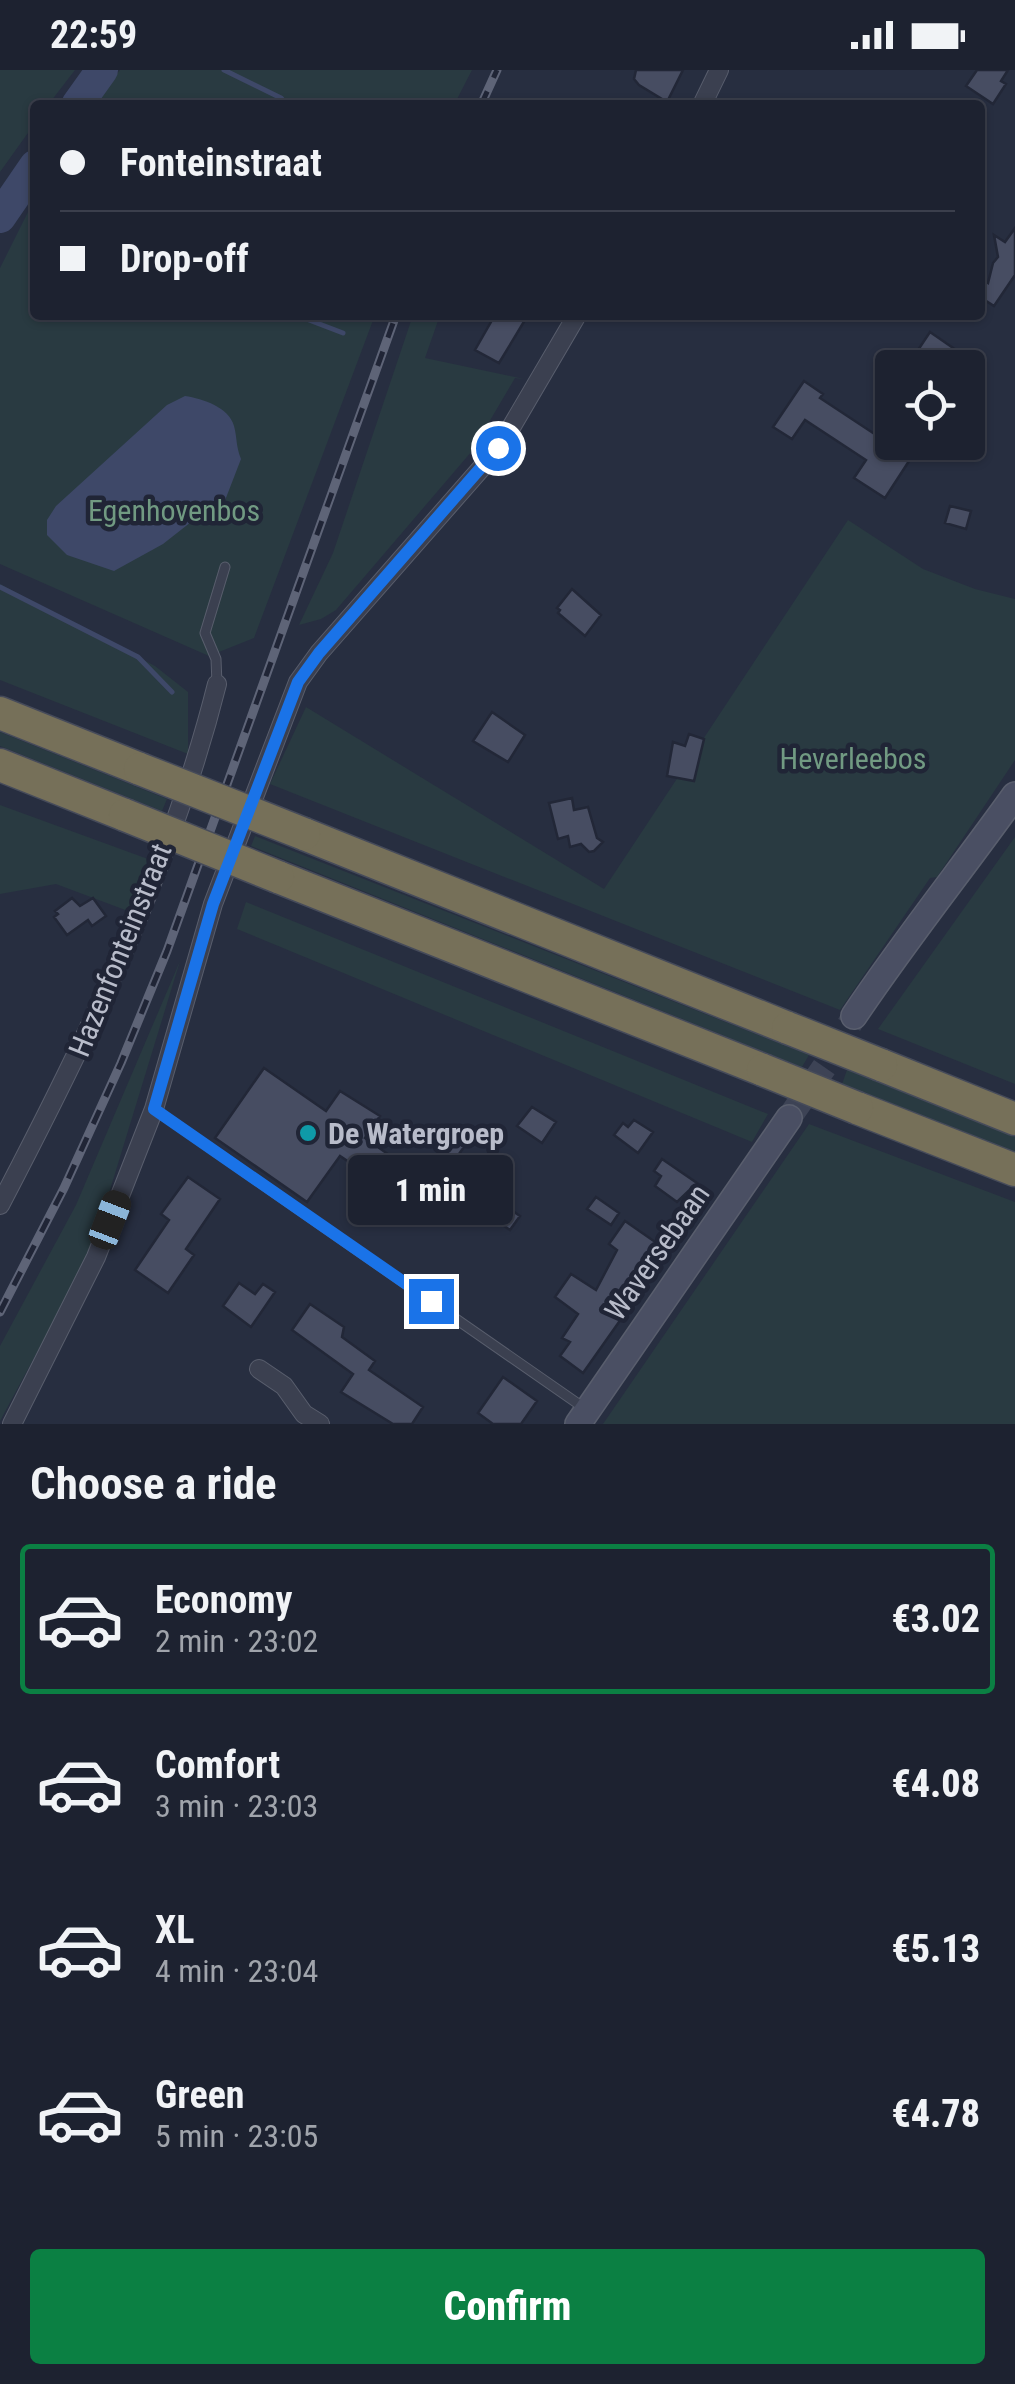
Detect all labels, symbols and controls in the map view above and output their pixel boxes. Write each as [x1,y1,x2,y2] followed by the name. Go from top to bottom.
[50,13,137,57] text: 22:59
[120,141,322,185] text: Fonteinstraat
[120,237,249,281] text: Drop-off
[875,350,985,460] map controls
[875,350,985,460] button: locate
[476,426,521,471] route start
[88,493,260,528] park label: Egenhovenbos
[780,741,926,776] park label: Heverleebos
[61,838,179,1062] street label: Hazenfonteinstraat
[328,1116,504,1151] place label: De Watergroep
[297,1122,319,1144] marker: De Watergroep
[348,1156,514,1226] callout: 1 min
[395,1171,466,1209] text: 1 min
[597,1177,717,1327] street label: Waversebaan
[85,1187,135,1253] car
[409,1279,454,1324] route end
[30,1457,277,1510] text: Choose a ride
[35,1574,125,1664] icon: car
[155,1578,292,1622] text: Economy
[891,1597,980,1641] text: €3.02
[155,1622,318,1660] text: 2 min · 23:02
[35,1739,125,1829] icon: car
[155,1743,280,1787] text: Comfort
[891,1762,980,1806] text: €4.08
[155,1787,318,1825] text: 3 min · 23:03
[35,1904,125,1994] icon: car
[155,1908,194,1952] text: XL
[891,1927,980,1971] text: €5.13
[155,1952,318,1990] text: 4 min · 23:04
[35,2069,125,2159] icon: car
[155,2073,245,2117] text: Green
[891,2092,980,2136] text: €4.78
[155,2117,318,2155] text: 5 min · 23:05
[30,2249,985,2364] button: Confirm

